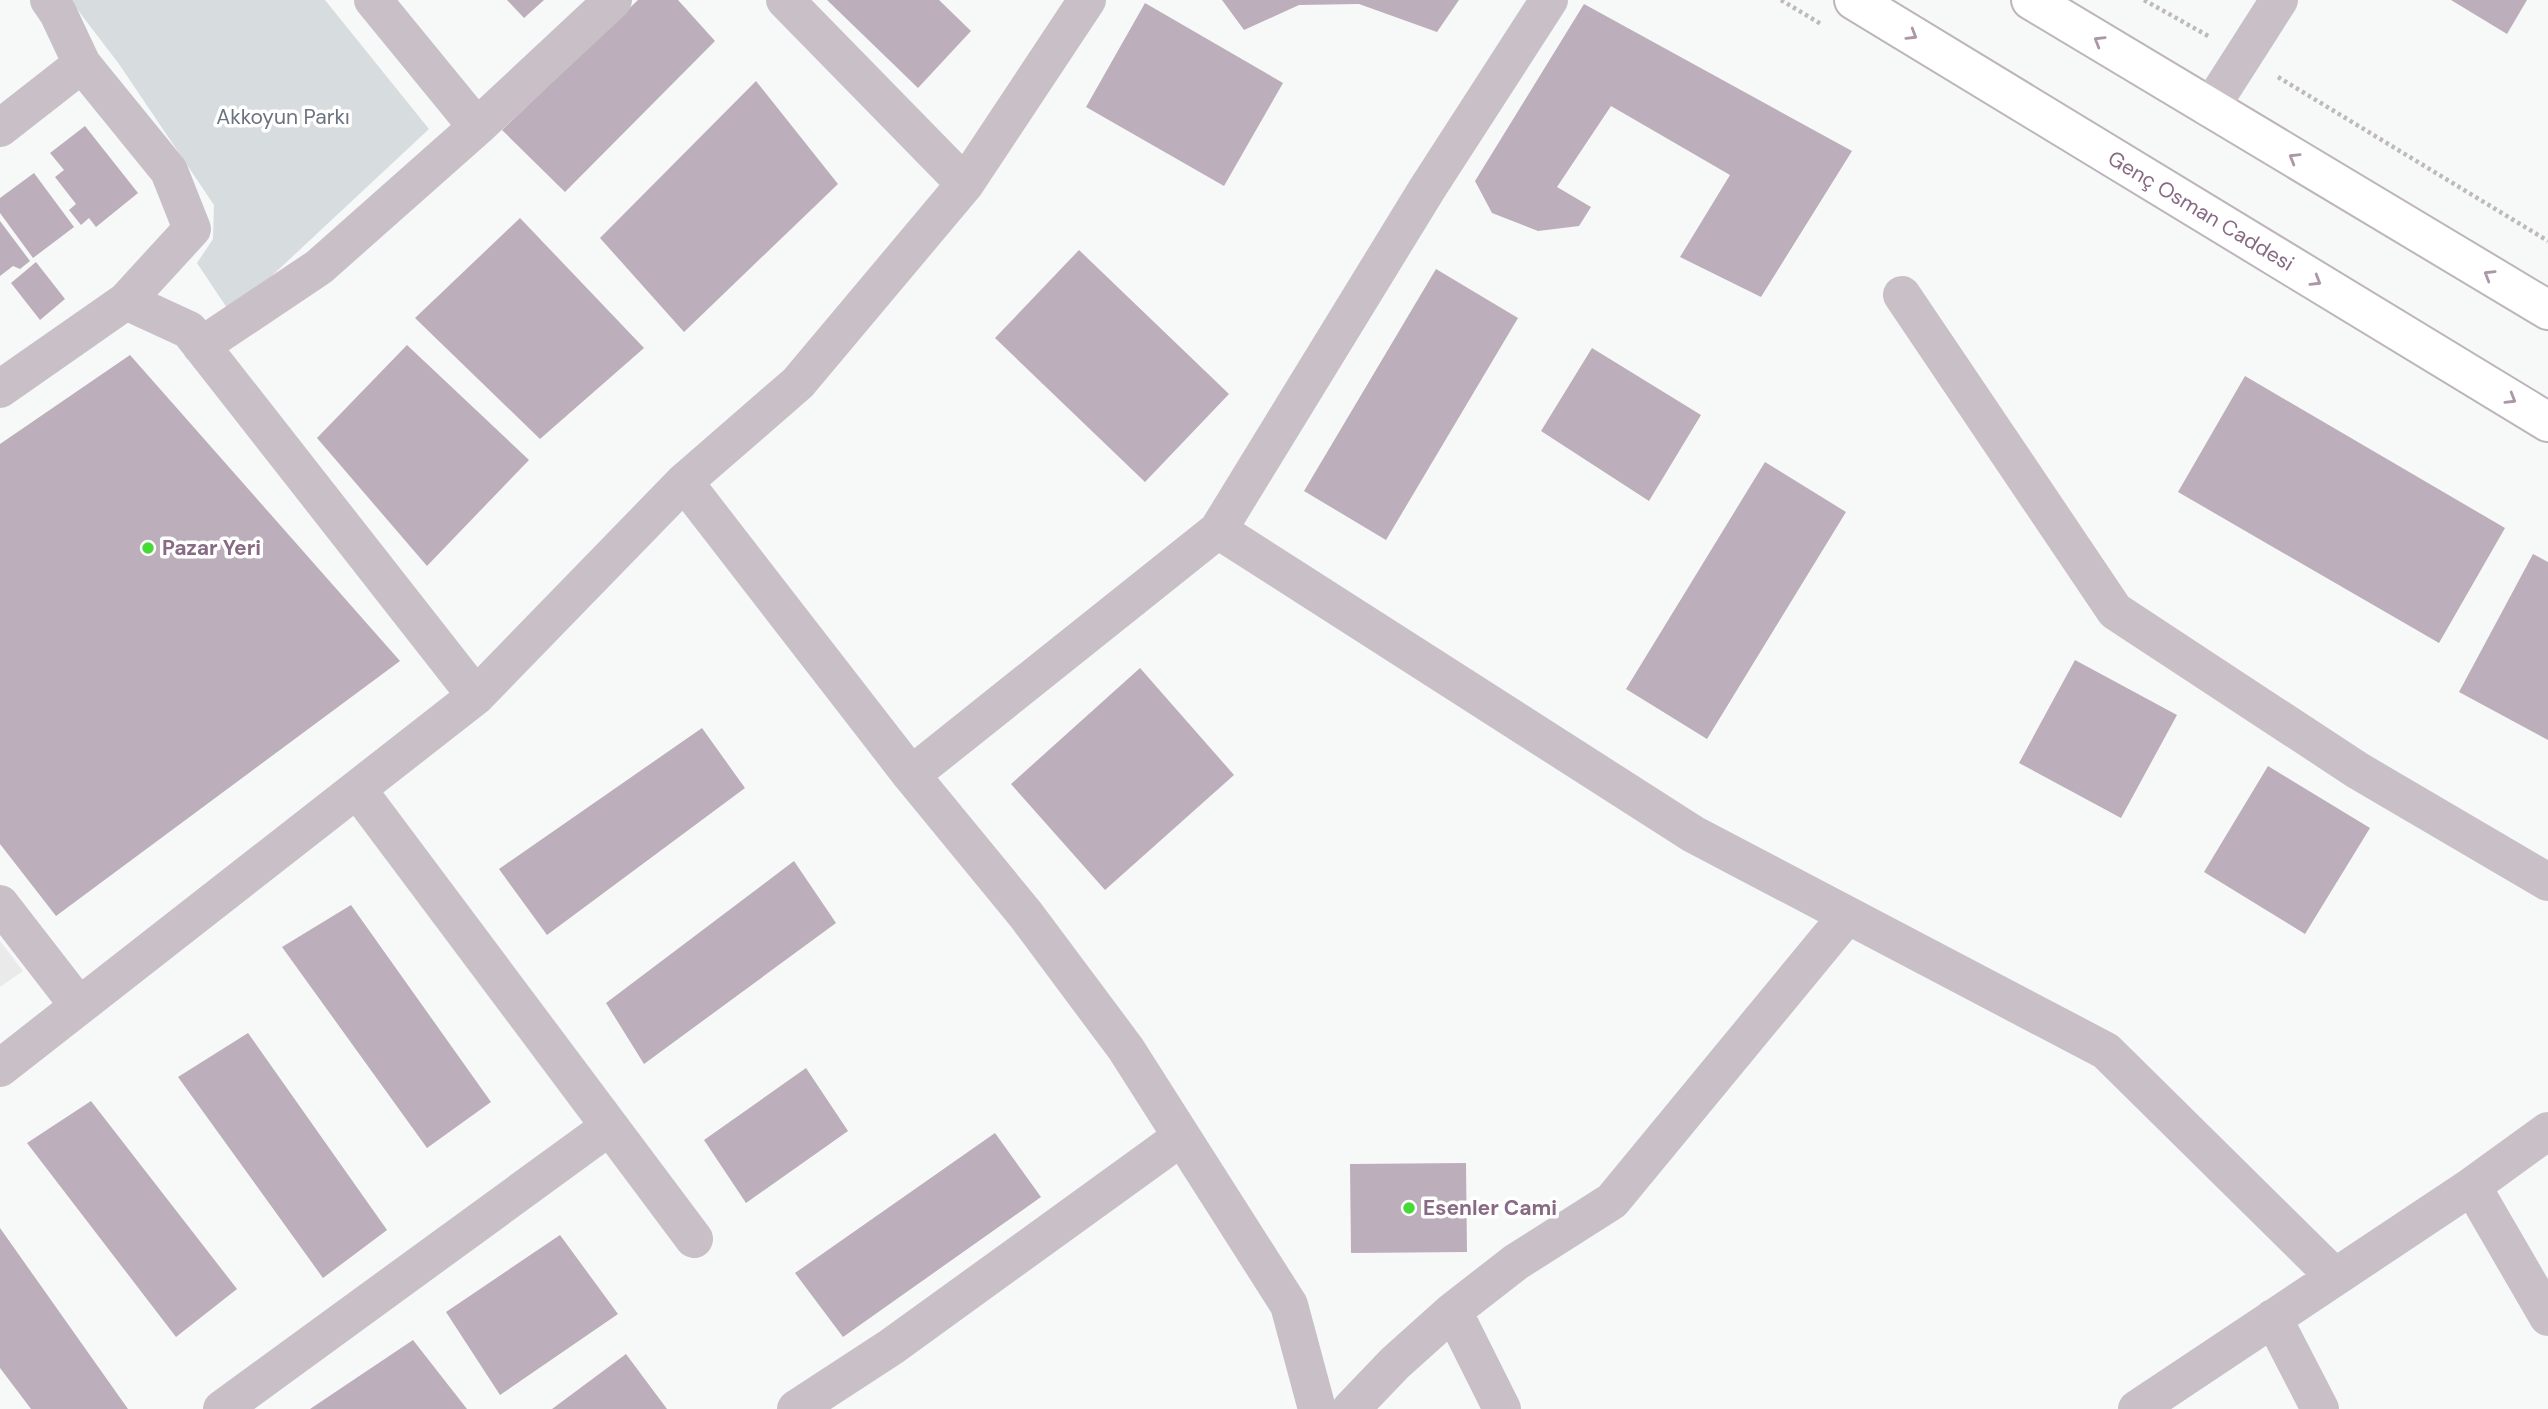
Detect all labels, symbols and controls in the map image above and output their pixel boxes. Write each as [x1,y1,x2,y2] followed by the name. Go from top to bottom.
[1905,27,1918,40] one-way arrow
[2094,36,2107,49] one-way arrow
[216,103,350,131] park label: Akkoyun Parkı
[2103,144,2299,278] street label: Genç Osman Caddesi
[2289,153,2302,166] one-way arrow
[2484,270,2497,283] one-way arrow
[2309,272,2322,285] one-way arrow
[2503,391,2516,404] one-way arrow
[162,534,261,562] place label: Pazar Yeri
[140,540,156,556] marker: Pazar Yeri
[1423,1194,1557,1222] place label: Esenler Cami
[1401,1200,1417,1216] marker: Esenler Cami

